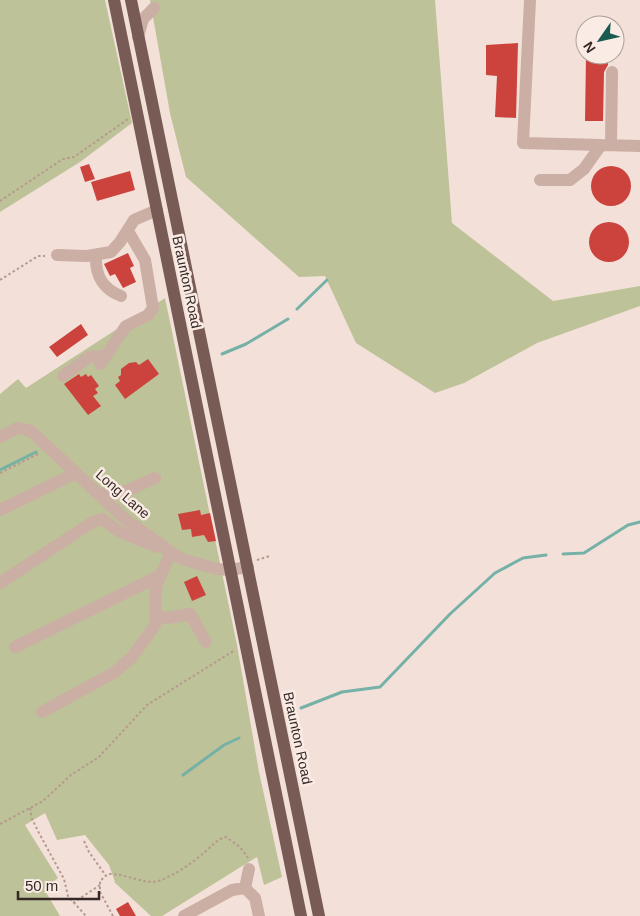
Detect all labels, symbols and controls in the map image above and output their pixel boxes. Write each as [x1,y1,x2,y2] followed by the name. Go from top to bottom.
[575,15,625,65] north arrow
[580,39,599,56] text: N
[169,234,205,330] street label: Braunton Road
[93,466,153,522] street label: Long Lane
[280,690,316,786] street label: Braunton Road
[18,868,99,900] scale bar
[25,877,58,894] text: 50 m

